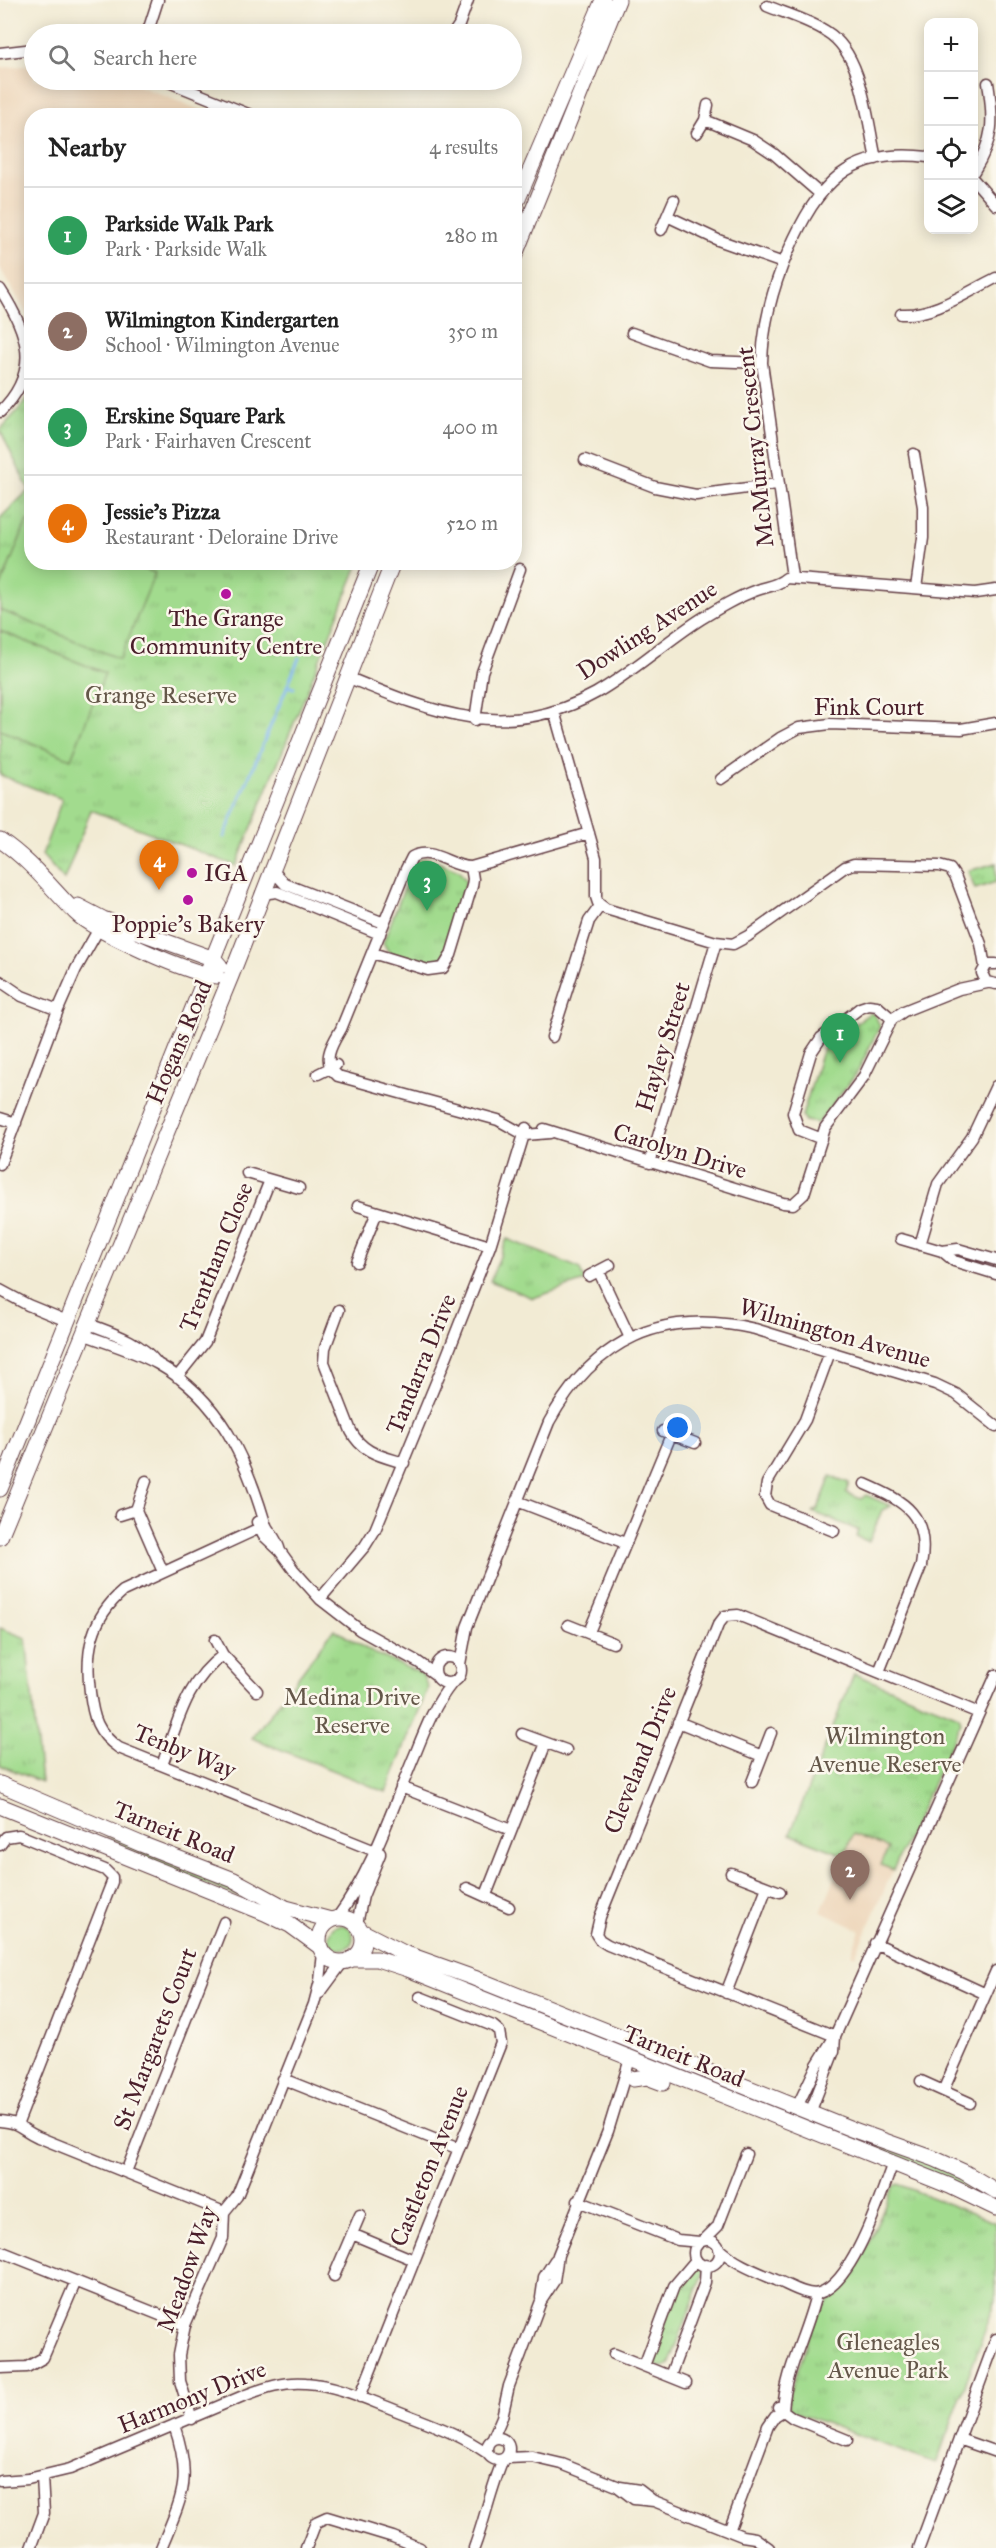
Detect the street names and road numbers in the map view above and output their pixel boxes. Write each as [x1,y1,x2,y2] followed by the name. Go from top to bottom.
[729,345,780,549] street label: McMurray Crescent
[571,574,723,686] street label: Dowling Avenue
[814,692,925,722] street label: Fink Court
[139,975,219,1109] street label: Hogans Road
[629,978,697,1115] street label: Hayley Street
[609,1116,751,1186] street label: Carolyn Drive
[172,1178,260,1336] street label: Trentham Close
[379,1289,463,1439] street label: Tandarra Drive
[736,1291,934,1375] street label: Wilmington Avenue
[597,1682,683,1838] street label: Cleveland Drive
[129,1717,241,1785] street label: Tenby Way
[109,1794,239,1870] street label: Tarneit Road
[106,1943,204,2134] street label: St Margarets Court
[619,2018,749,2094] street label: Tarneit Road
[383,2081,475,2251] street label: Castleton Avenue
[150,2201,224,2336] street label: Meadow Way
[114,2354,270,2440] street label: Harmony Drive

